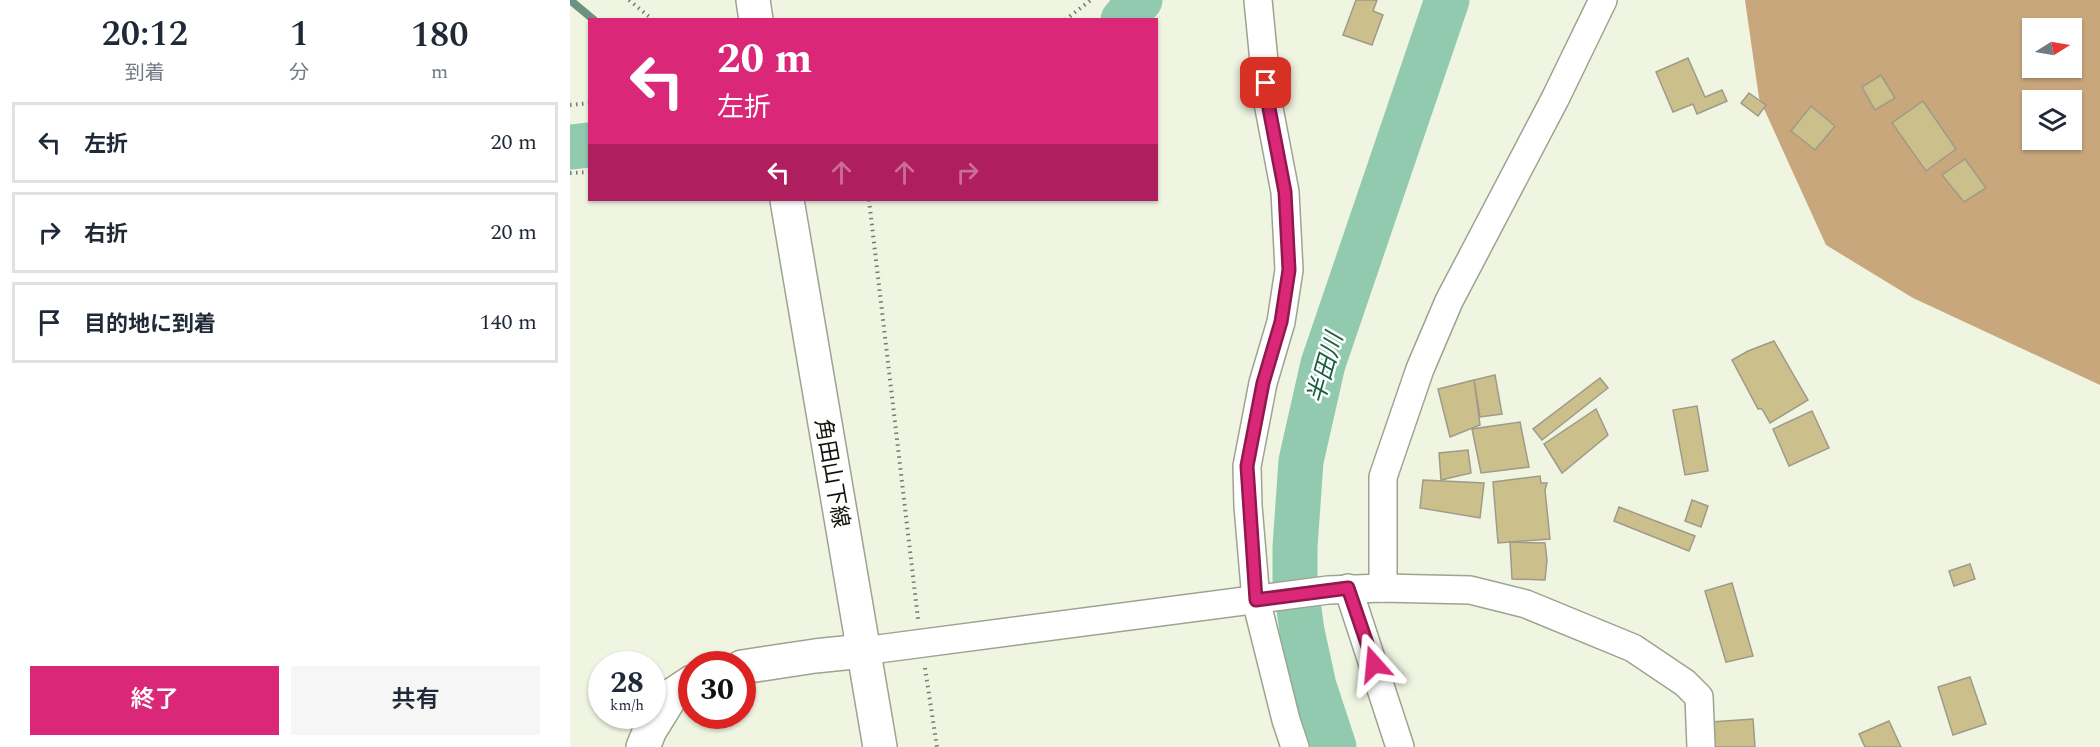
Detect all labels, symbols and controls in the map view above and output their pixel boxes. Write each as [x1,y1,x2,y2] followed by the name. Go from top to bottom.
[101,7,188,62] text: 20:12
[290,7,309,62] text: 1
[411,8,469,63] text: 180
[2022,18,2082,78] north arrow
[2022,18,2082,150] map controls
[717,28,812,91] text: 20 m
[618,42,696,120] icon: left
[431,57,448,87] text: m
[1240,57,1291,108] pin
[125,58,165,88] text: 到着
[289,58,309,88] text: 分
[1249,66,1282,99] icon: arrive
[717,87,771,129] text: 左折
[2022,90,2082,150] button: layers
[33,126,66,159] icon: left
[491,126,537,159] text: 20 m
[84,128,128,161] text: 左折
[762,156,795,189] icon: left
[825,156,858,189] icon: ahead
[888,156,921,189] icon: ahead
[951,156,984,189] icon: right
[33,216,66,249] icon: right
[491,216,537,249] text: 20 m
[84,218,128,251] text: 右折
[33,306,66,339] icon: arrive
[480,306,537,339] text: 140 m
[84,308,216,341] text: 目的地に到着
[1299,326,1354,408] water label: 半田川
[806,416,857,530] street label: 角田山下線
[1342,632,1406,696] position arrow
[678,651,756,729] speed limit sign: 30
[610,660,644,706] text: 28
[30,666,279,735] button: 終了
[291,666,540,735] button: 共有
[610,694,644,717] text: km/h

